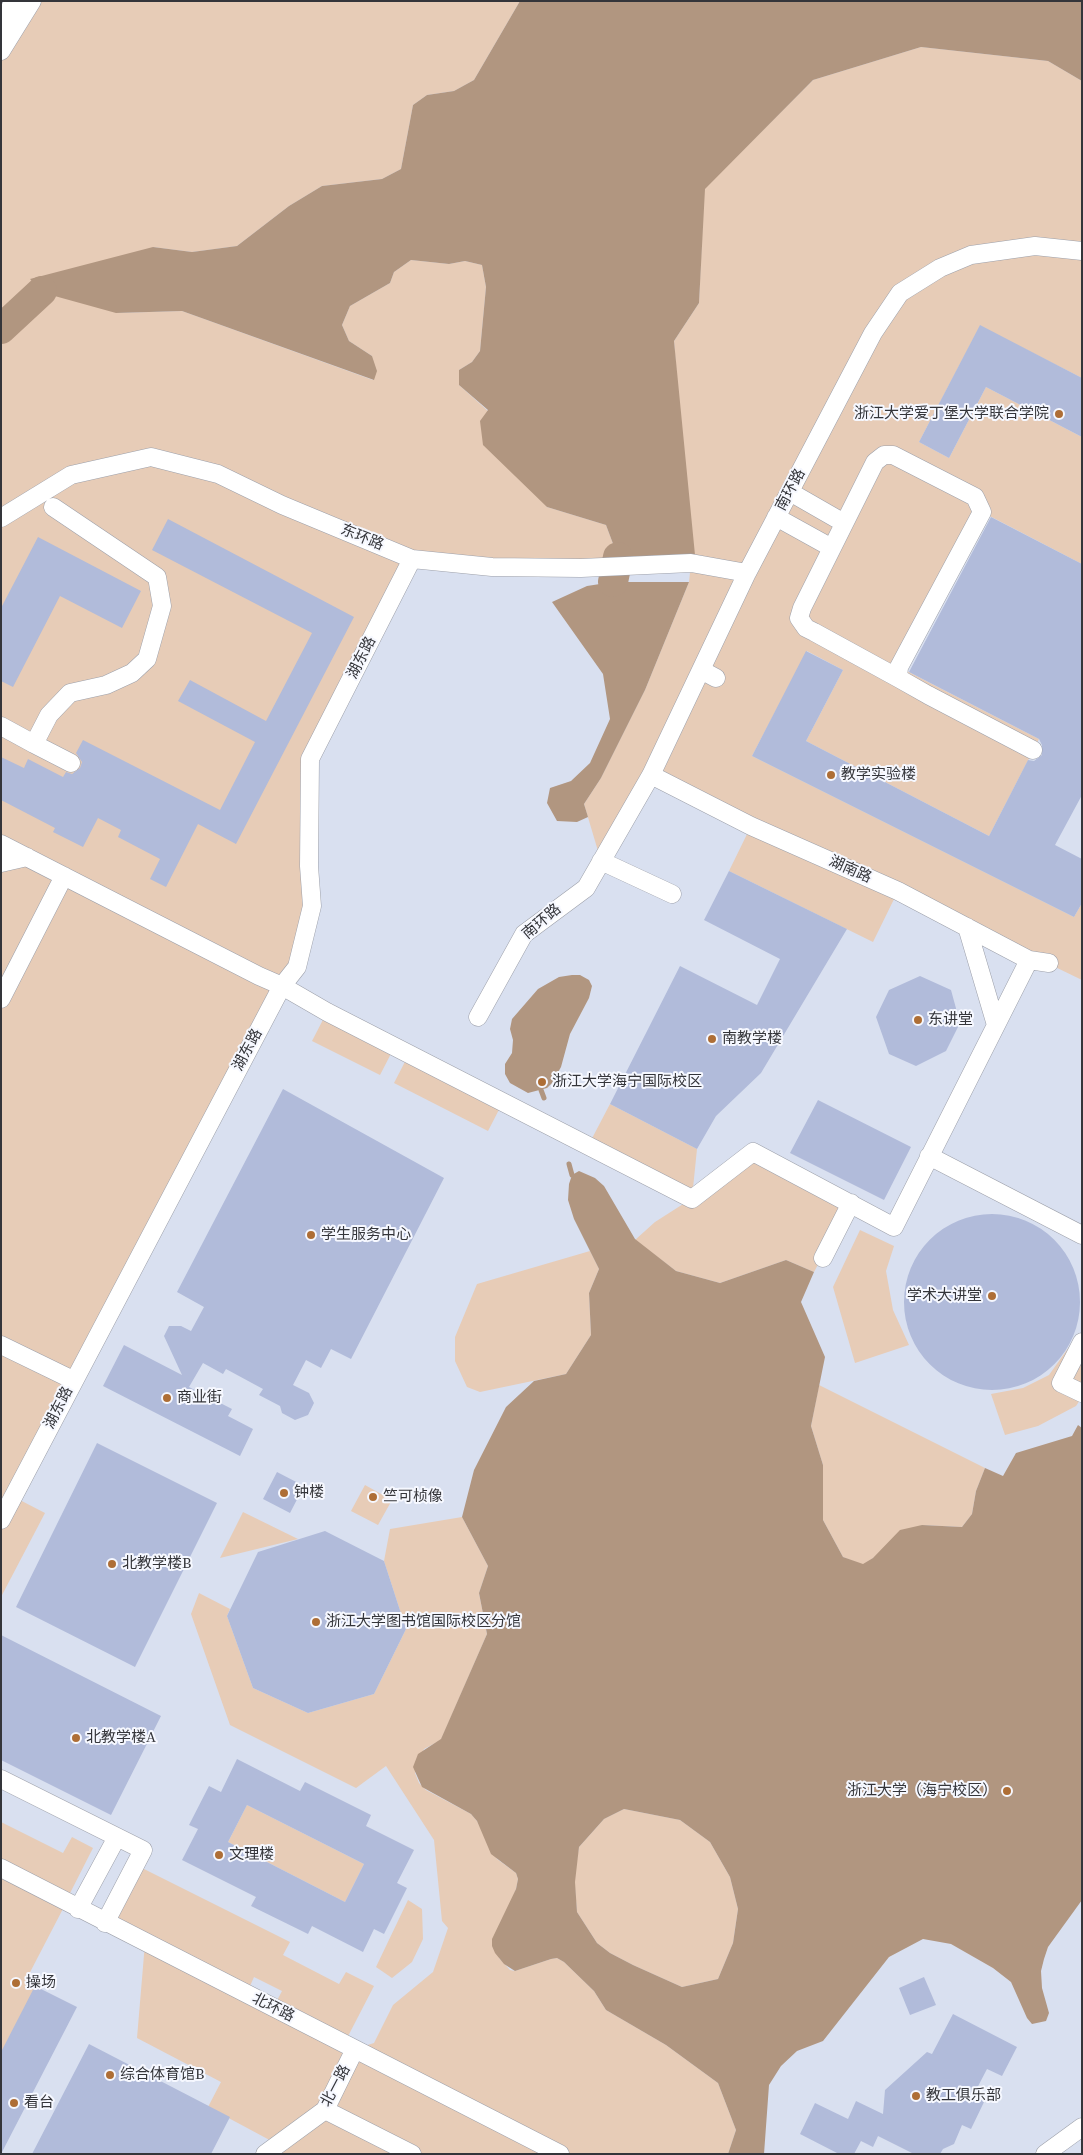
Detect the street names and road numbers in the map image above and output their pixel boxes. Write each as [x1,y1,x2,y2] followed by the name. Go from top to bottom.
[772,466,810,514] street label: 南环路
[338,521,386,555] street label: 东环路
[344,634,380,682] street label: 湖东路
[826,853,874,887] street label: 湖南路
[519,901,565,943] street label: 南环路
[229,1026,267,1074] street label: 湖东路
[41,1384,77,1432] street label: 湖东路
[249,1990,297,2026] street label: 北环路
[317,2062,355,2110] street label: 北一路

